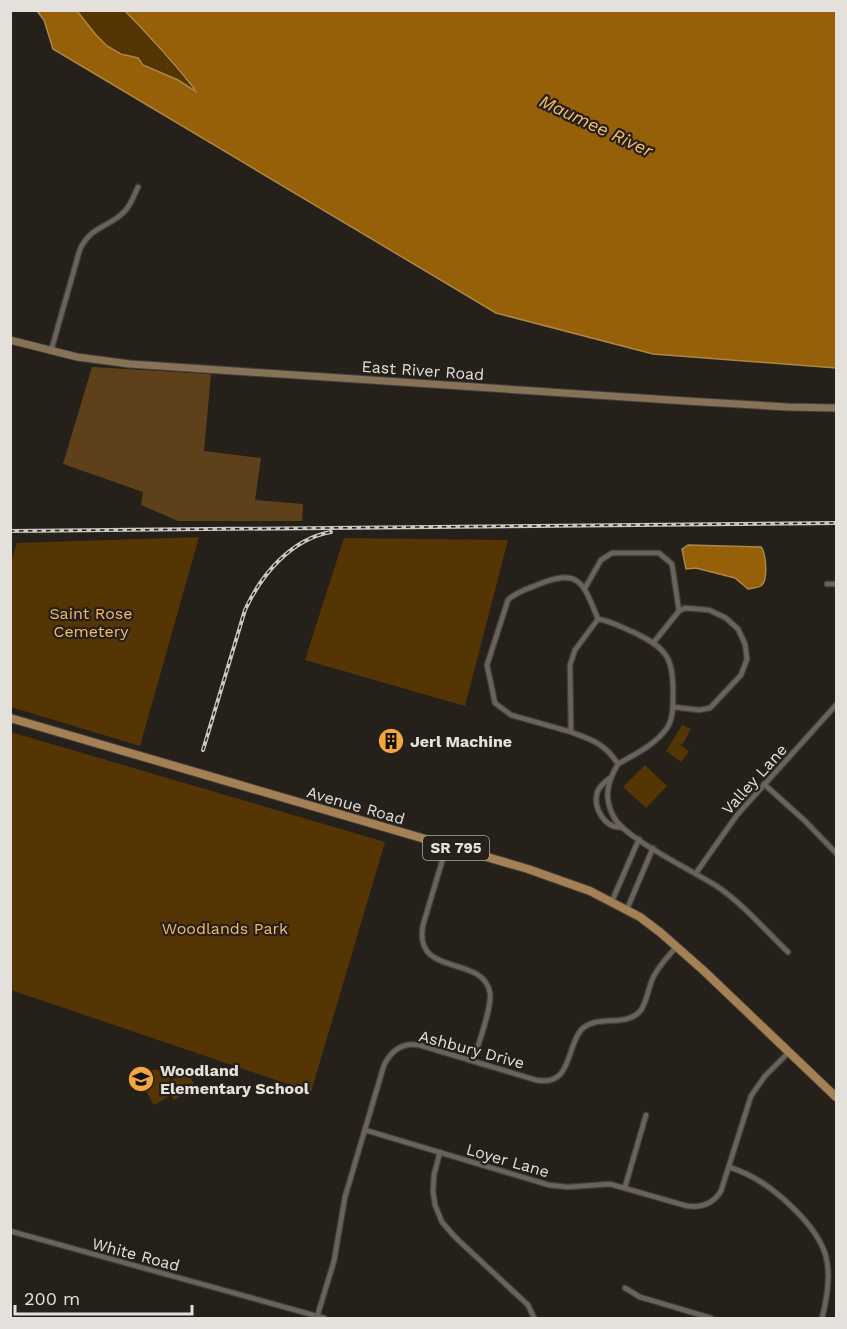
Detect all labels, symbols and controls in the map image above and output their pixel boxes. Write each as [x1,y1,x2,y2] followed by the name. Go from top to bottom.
[536,90,657,161] water label: Maumee River
[361,357,485,384] street label: East River Road
[50,604,133,641] park label: Saint Rose Cemetery
[376,726,406,756] building icon: Jerl Machine
[410,732,512,751] place label: Jerl Machine
[718,740,791,818] street label: Valley Lane
[305,782,407,829] street label: Avenue Road
[423,836,489,860] road number: SR 795
[162,919,288,938] park label: Woodlands Park
[417,1026,527,1073] street label: Ashbury Drive
[160,1061,310,1098] place label: Woodland Elementary School
[126,1064,156,1094] school or university icon: Woodland Elementary School
[464,1140,552,1181] street label: Loyer Lane
[90,1234,182,1275] street label: White Road
[15,1278,192,1316] scale bar
[24,1288,80,1309] text: 200 m

